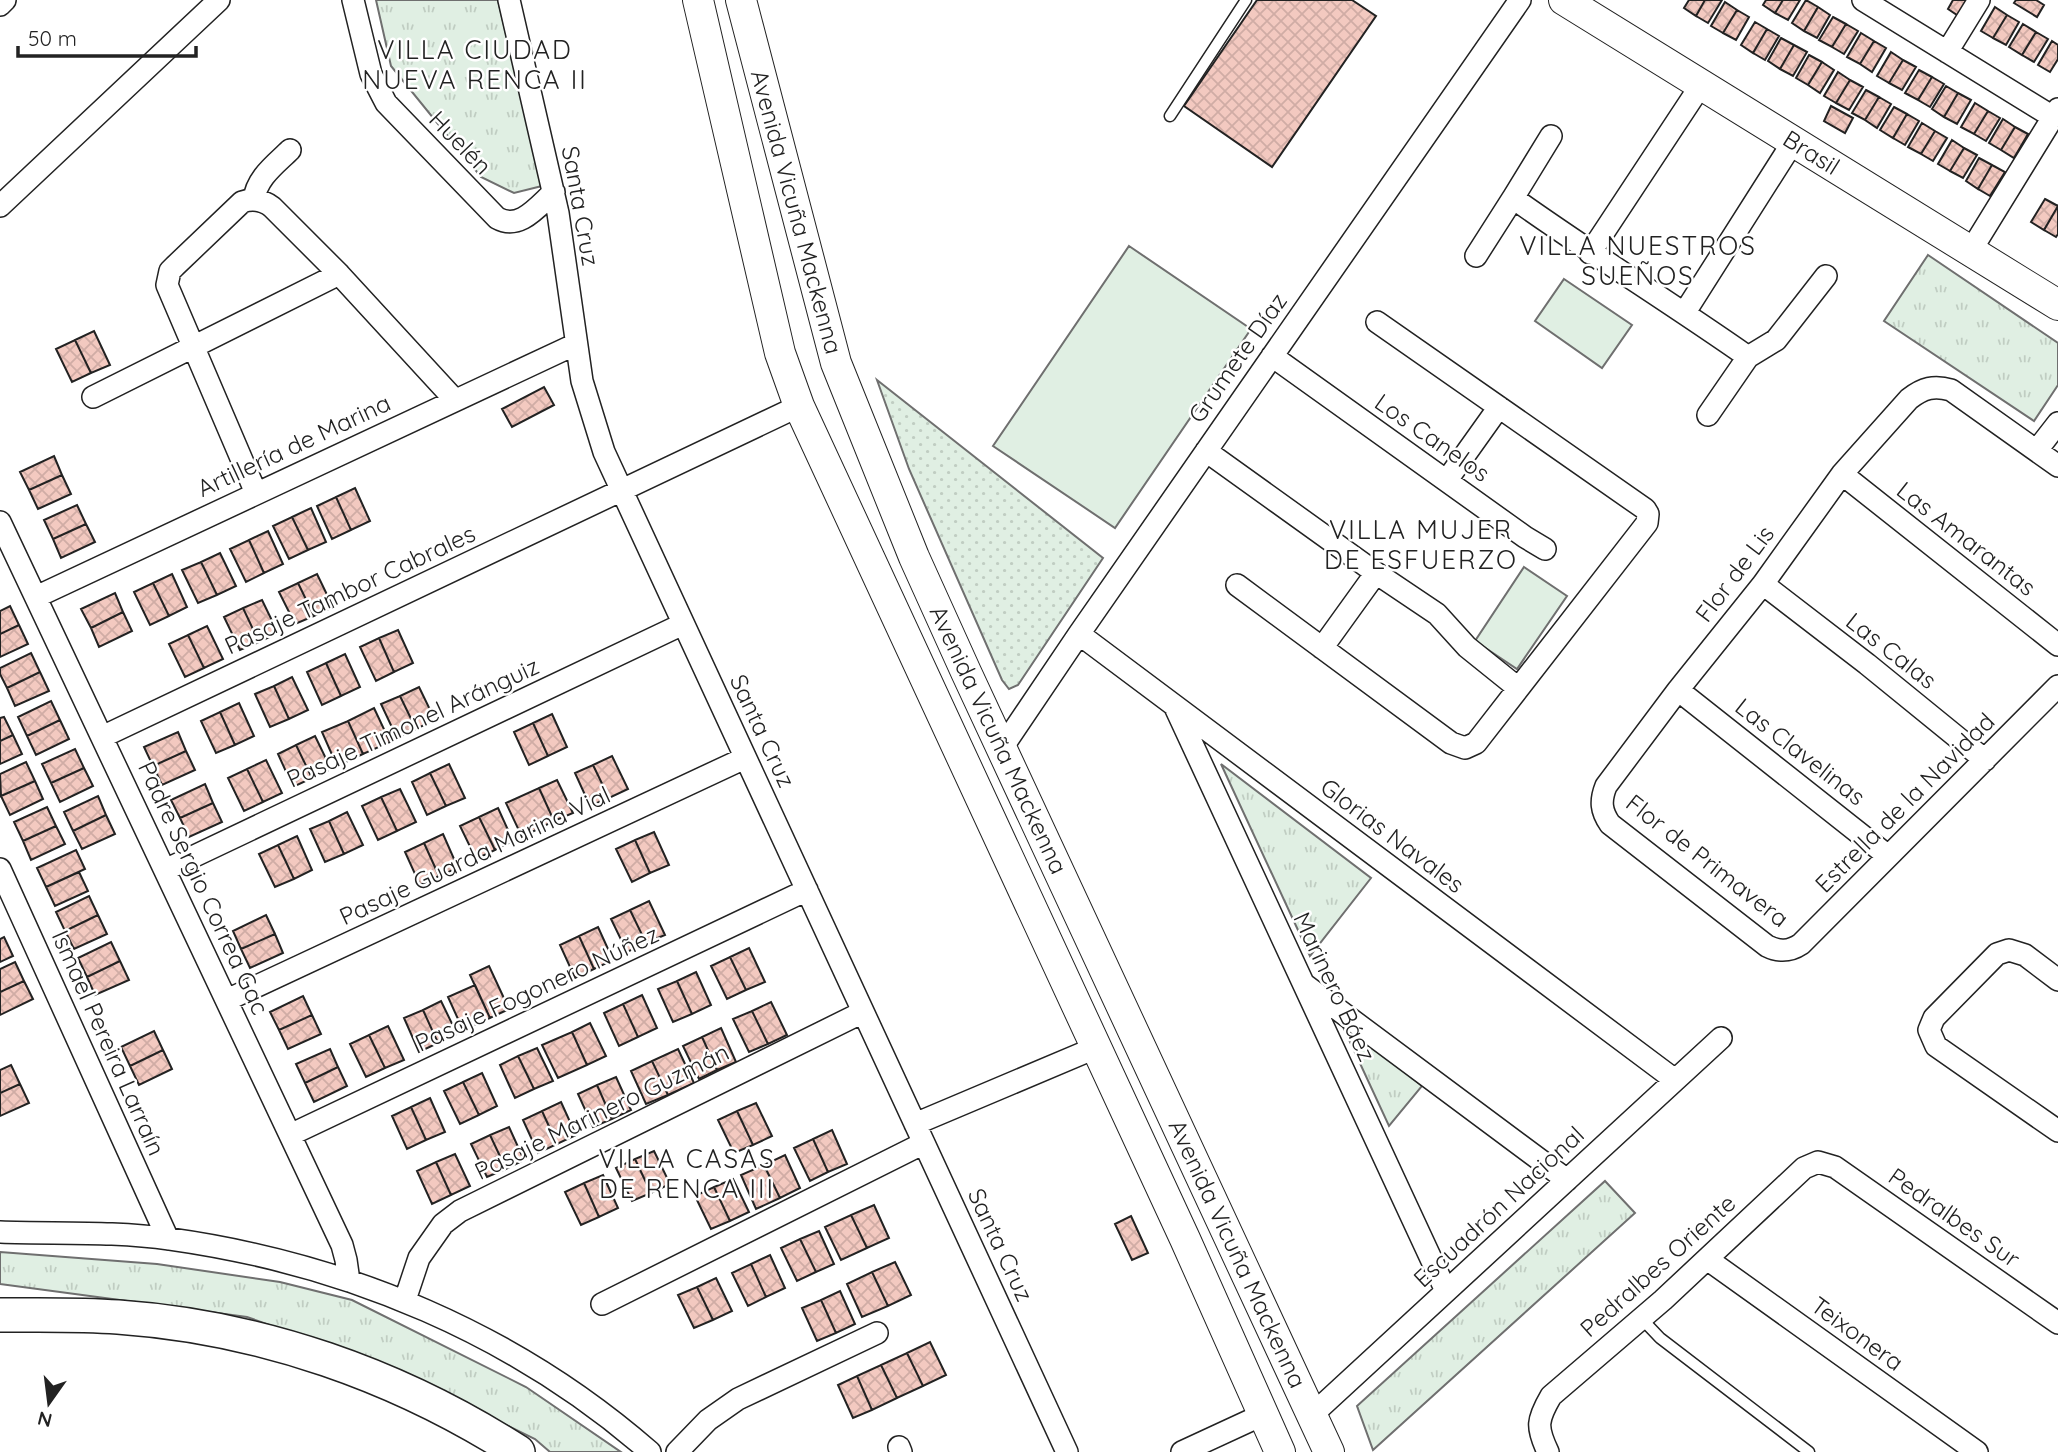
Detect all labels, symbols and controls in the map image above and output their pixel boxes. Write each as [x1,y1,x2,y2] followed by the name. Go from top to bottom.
[18,14,196,58] scale bar
[28,25,77,51] text: 50 m
[362,33,588,96] district label: VILLA CIUDAD NUEVA RENCA II
[745,66,849,357] street label: Avenida Vicuña Mackenna
[423,104,498,180] street label: Huelén
[1778,123,1845,181] street label: Brasil
[556,144,606,268] street label: Santa Cruz
[1519,229,1757,292] district label: VILLA NUESTROS SUEÑOS
[1181,287,1293,428] street label: Grumete Díaz
[192,387,395,503] street label: Artillería de Marina
[1369,387,1496,488] street label: Los Canelos
[1891,475,2042,602] street label: Las Amarantas
[1324,513,1518,576] district label: VILLA MUJER DE ESFUERZO
[220,518,480,660] street label: Pasaje Tambor Cabrales
[1688,519,1780,628] street label: Flor de Lis
[923,601,1074,879] street label: Avenida Vicuña Mackenna
[1840,606,1943,695] street label: Las Calas
[282,650,543,794] street label: Pasaje Timonel Aránguiz
[724,669,802,792] street label: Santa Cruz
[1730,691,1872,811] street label: Las Clavelinas
[1808,706,2000,898] street label: Estrella de la Navidad
[132,756,276,1019] street label: Padre Sergio Correa Gac
[1315,771,1470,899] street label: Glorias Navales
[334,779,615,931] street label: Pasaje Guarda Marina Vial
[1620,787,1795,933] street label: Flor de Primavera
[1287,907,1383,1066] street label: Marinero Báez
[410,918,663,1058] street label: Pasaje Fogonero Núñez
[46,925,172,1160] street label: Ismael Pereira Larraín
[469,1036,734,1186] street label: Pasaje Marinero Guzmán
[1162,1115,1313,1393] street label: Avenida Vicuña Mackenna
[1407,1120,1590,1293] street label: Escuadrón Nacional
[598,1142,776,1205] district label: VILLA CASAS DE RENCA III
[1883,1161,2026,1273] street label: Pedralbes Sur
[962,1183,1040,1306] street label: Santa Cruz
[1573,1188,1741,1343] street label: Pedralbes Oriente
[1805,1290,1910,1377] street label: Teixonera
[14,1368,84,1438] north arrow
[35,1406,55,1433] text: N

